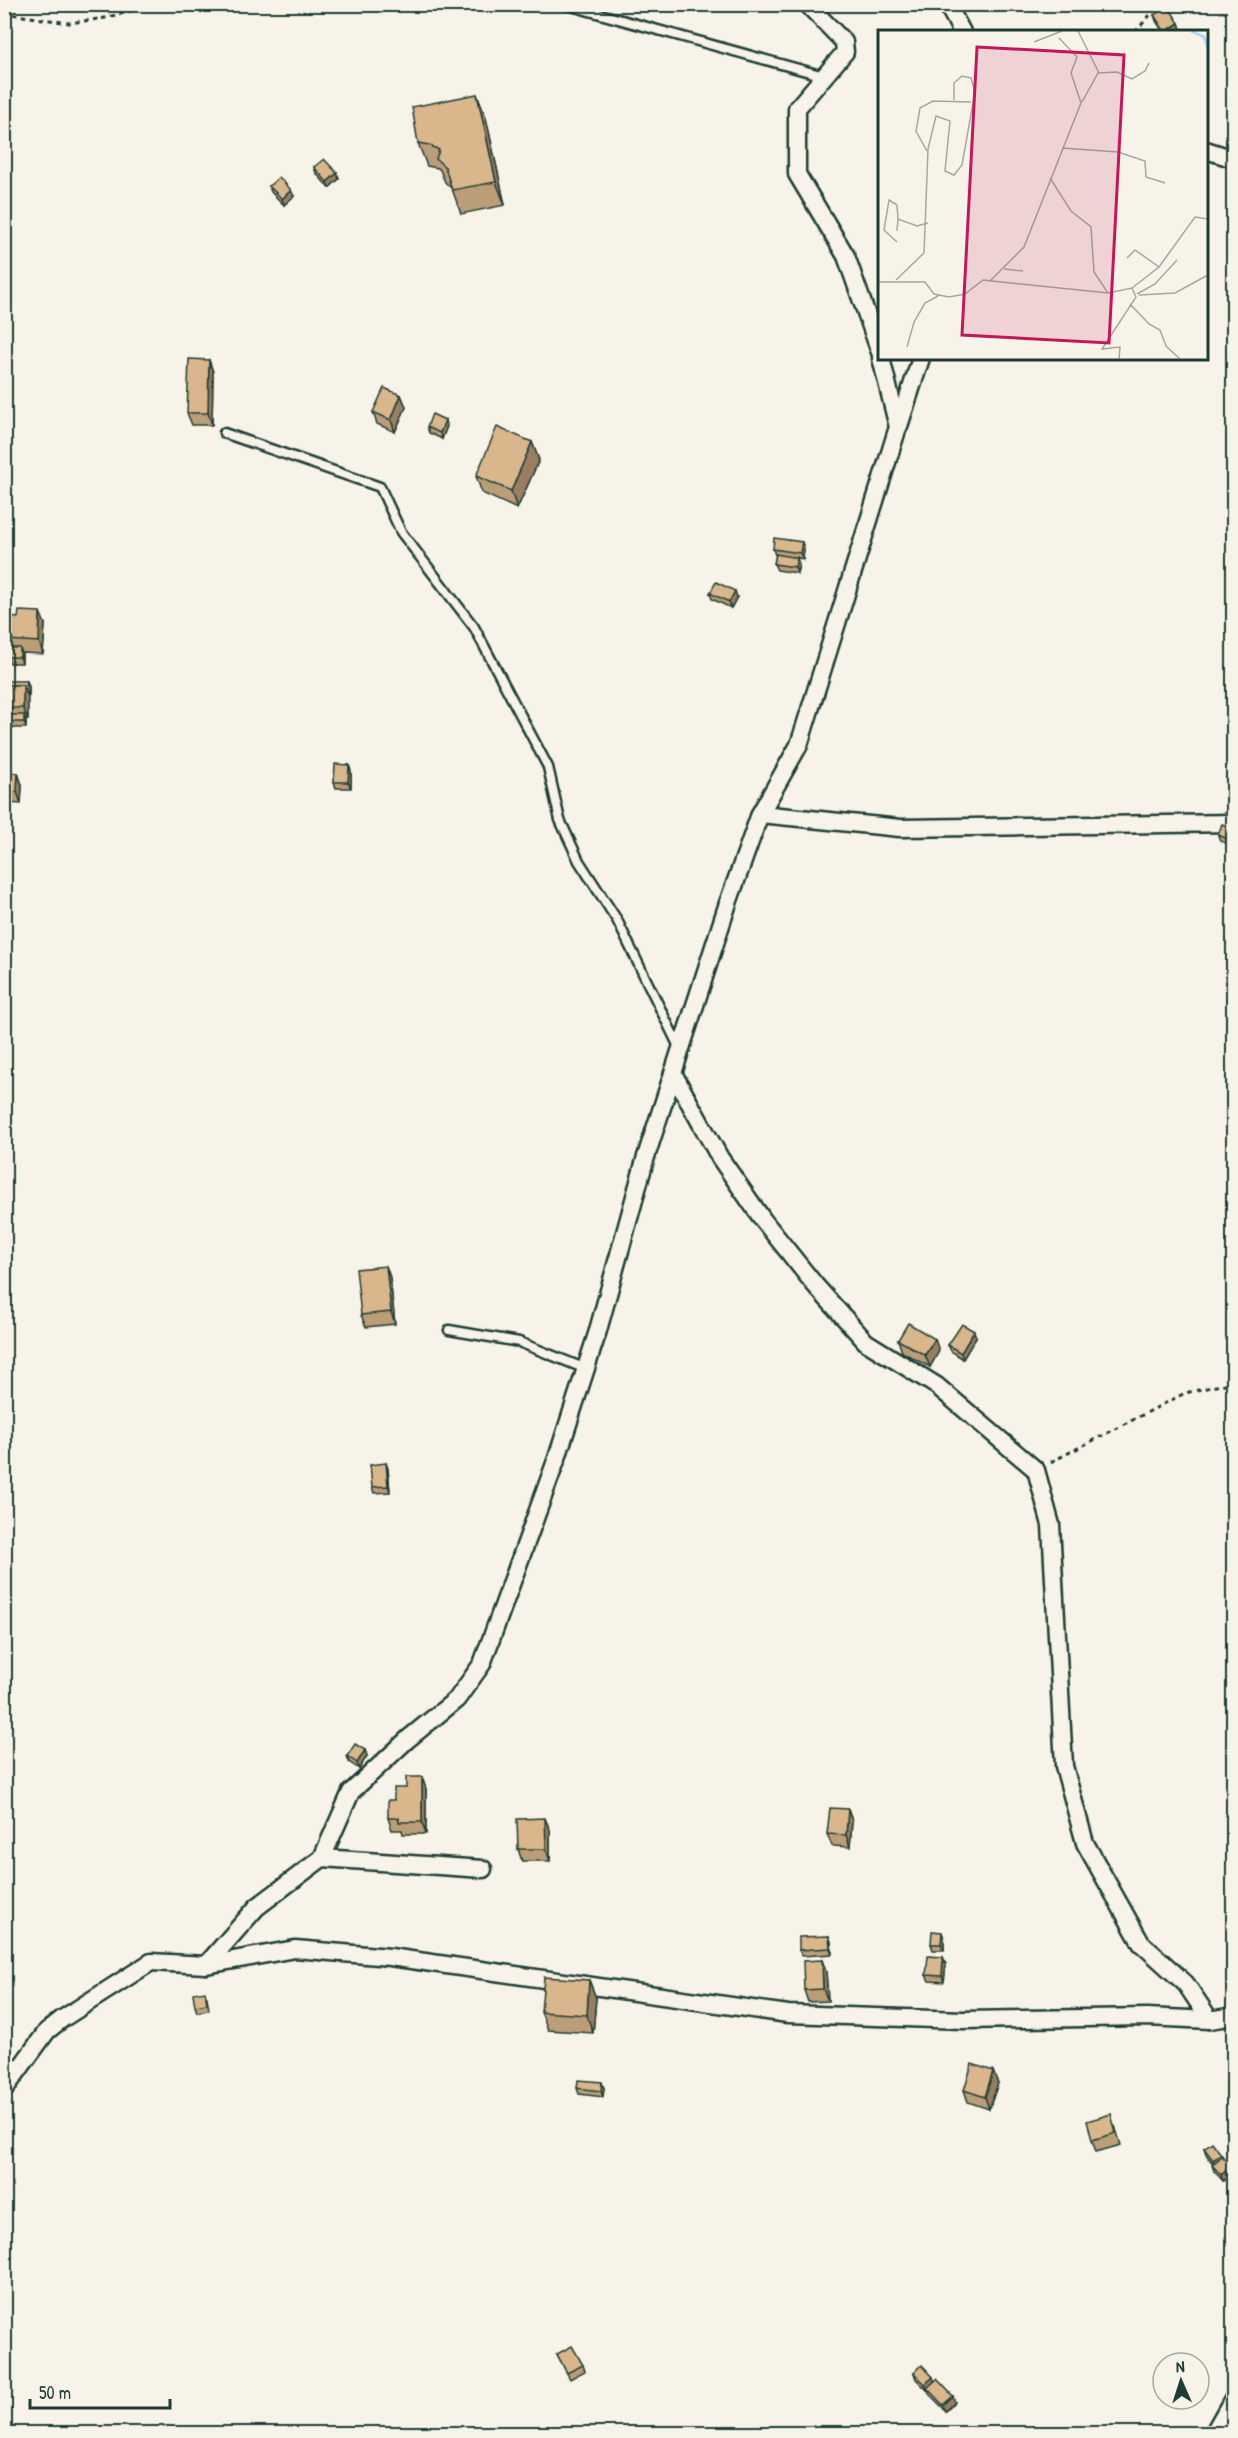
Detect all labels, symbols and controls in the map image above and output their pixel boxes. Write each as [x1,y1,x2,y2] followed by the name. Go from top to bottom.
[878,30,1208,360] inset map
[1151,2351,1211,2411] north arrow
[1175,2355,1186,2377] text: N
[30,2372,170,2410] scale bar
[39,2380,71,2405] text: 50 m

